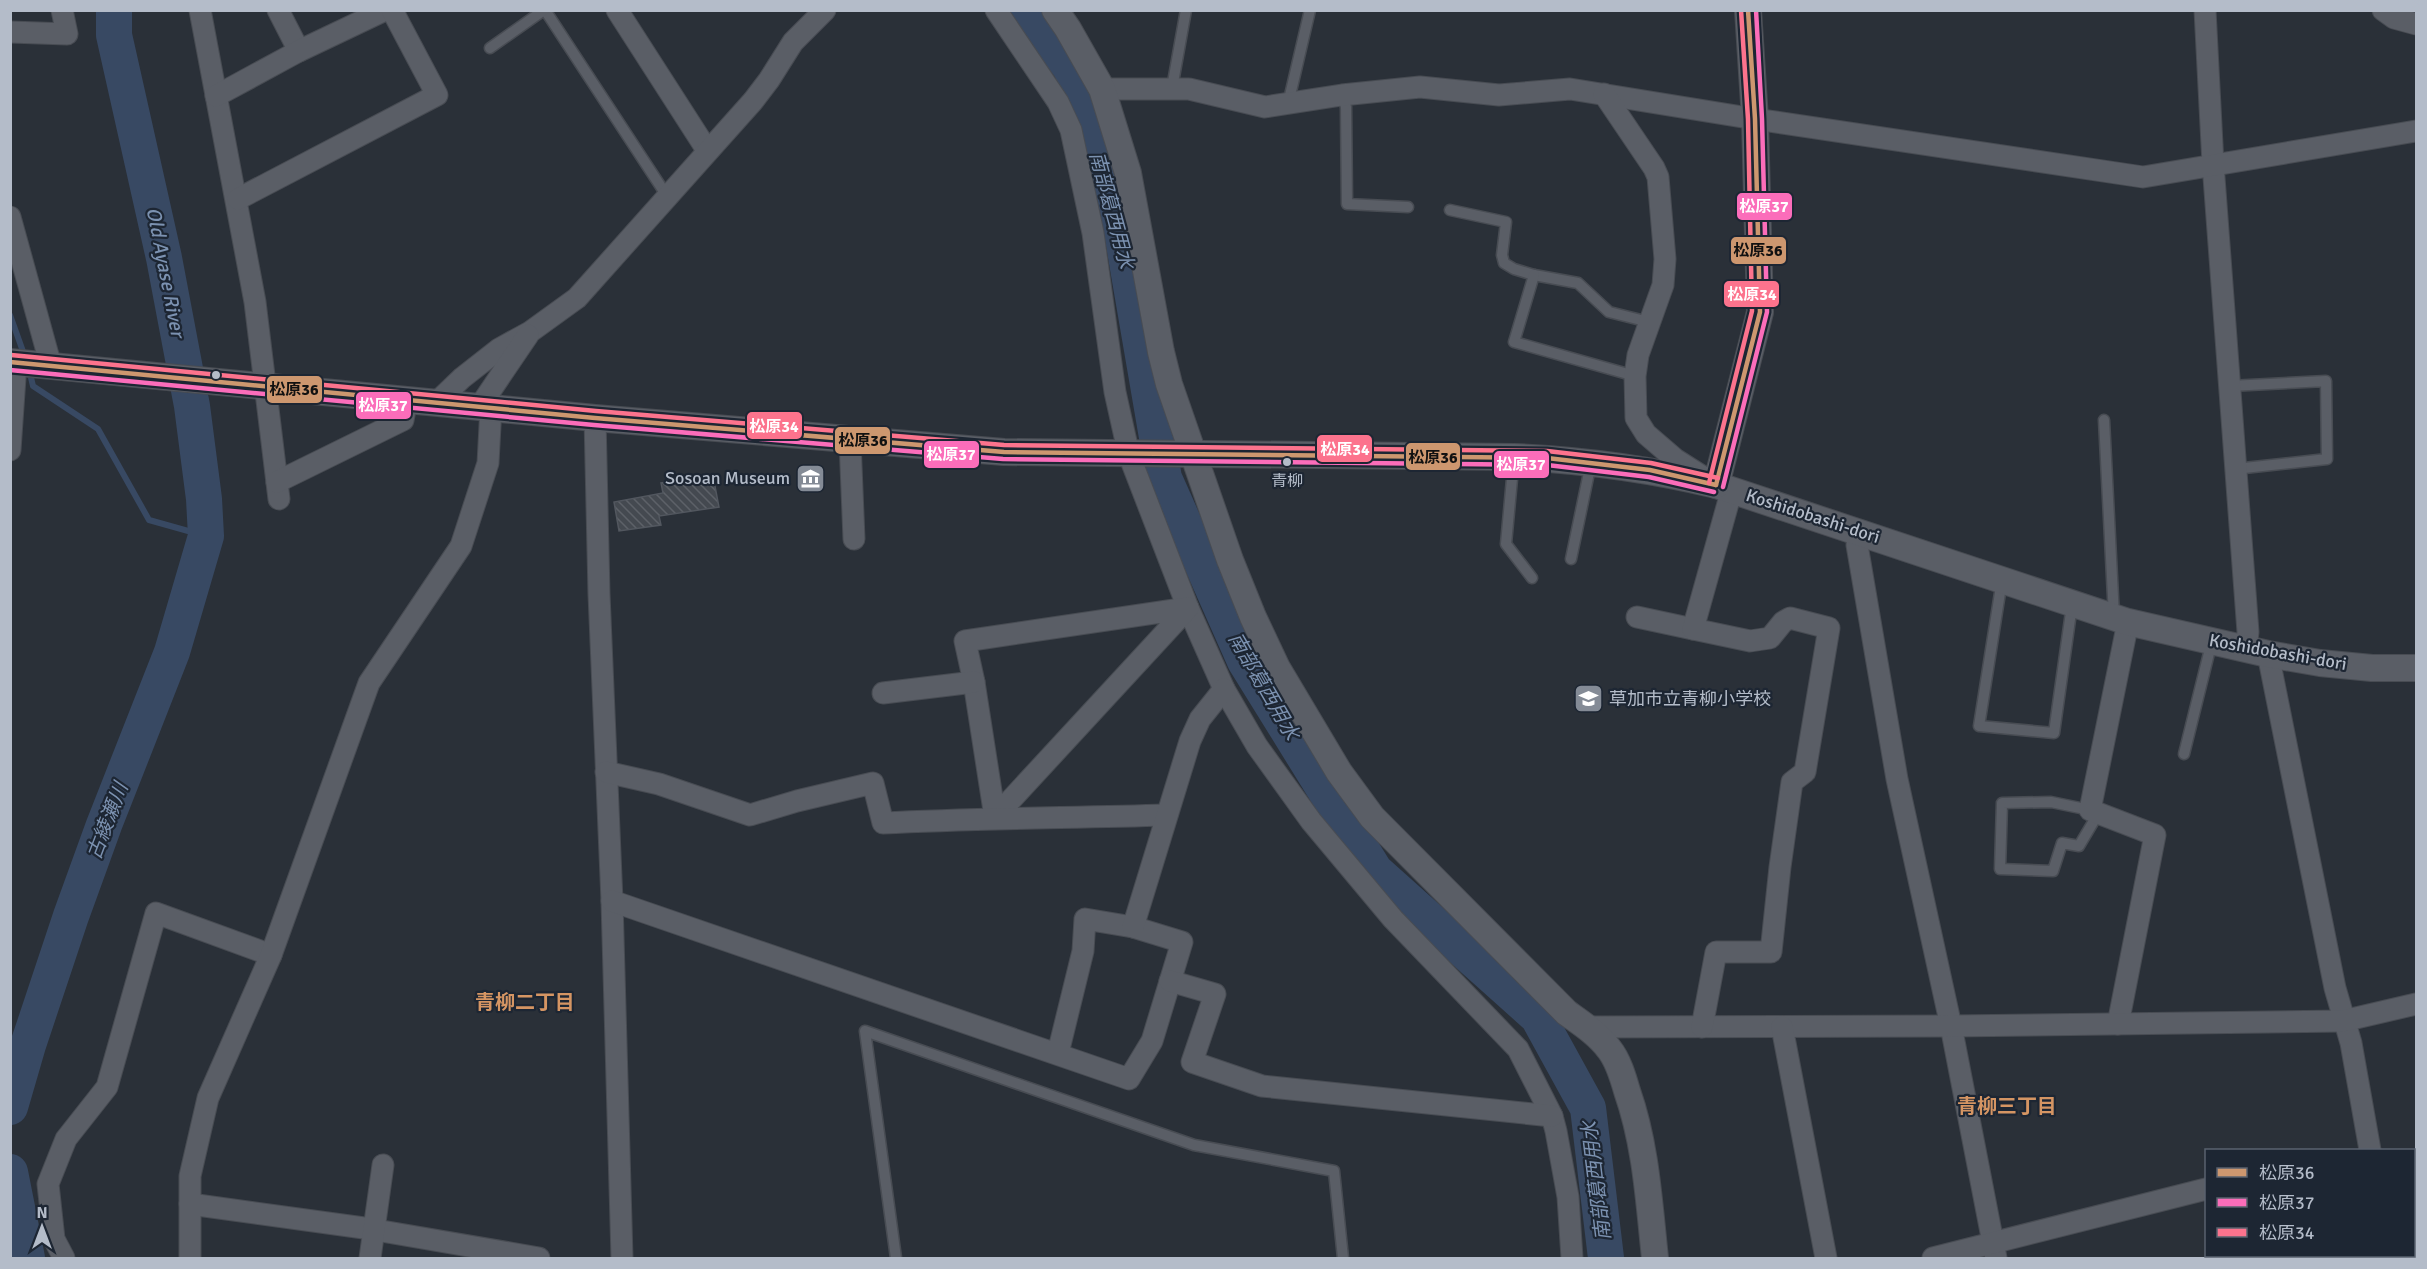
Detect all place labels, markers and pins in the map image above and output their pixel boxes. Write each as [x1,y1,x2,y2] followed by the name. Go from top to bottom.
[210,369,222,381] unlabelled marker
[1281,456,1293,468] marker: 青柳
[795,462,827,494] museum icon: Sosoan Museum
[665,467,790,489] place label: Sosoan Museum
[1271,471,1303,491] place label: 青柳
[1572,683,1604,715] school or university icon: 草加市立青柳小学校
[1609,688,1771,710] place label: 草加市立青柳小学校

